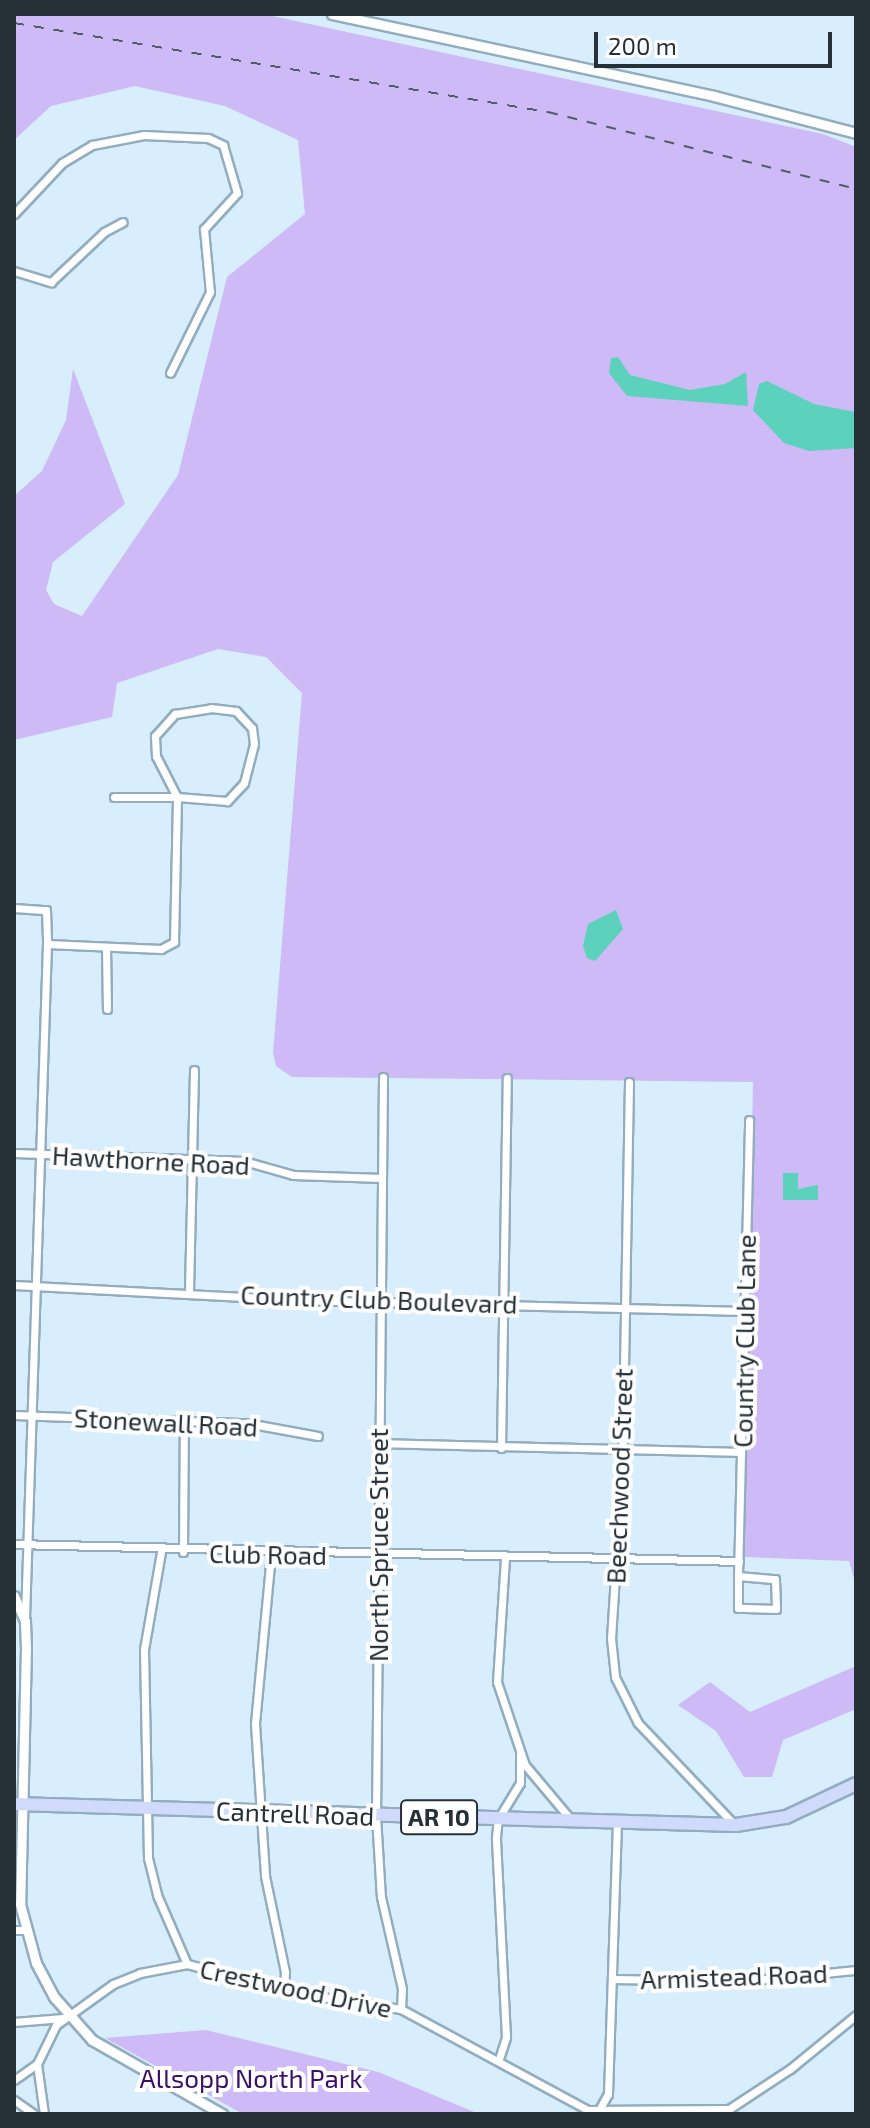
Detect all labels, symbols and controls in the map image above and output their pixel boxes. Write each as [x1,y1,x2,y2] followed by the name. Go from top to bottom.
[598,16,836,66] scale bar
[608,31,677,60] text: 200 m
[51,1139,251,1181] street label: Hawthorne Road
[727,1234,761,1448] street label: Country Club Lane
[240,1279,518,1319] street label: Country Club Boulevard
[600,1368,638,1584] street label: Beechwood Street
[73,1402,259,1442] street label: Stonewall Road
[362,1428,394,1662] street label: North Spruce Street
[209,1537,327,1571] street label: Club Road
[215,1795,375,1831] street label: Cantrell Road
[399,1797,479,1837] road number: AR 10
[197,1952,395,2024] street label: Crestwood Drive
[640,1957,828,1995] street label: Armistead Road
[139,2062,363,2094] park label: Allsopp North Park

